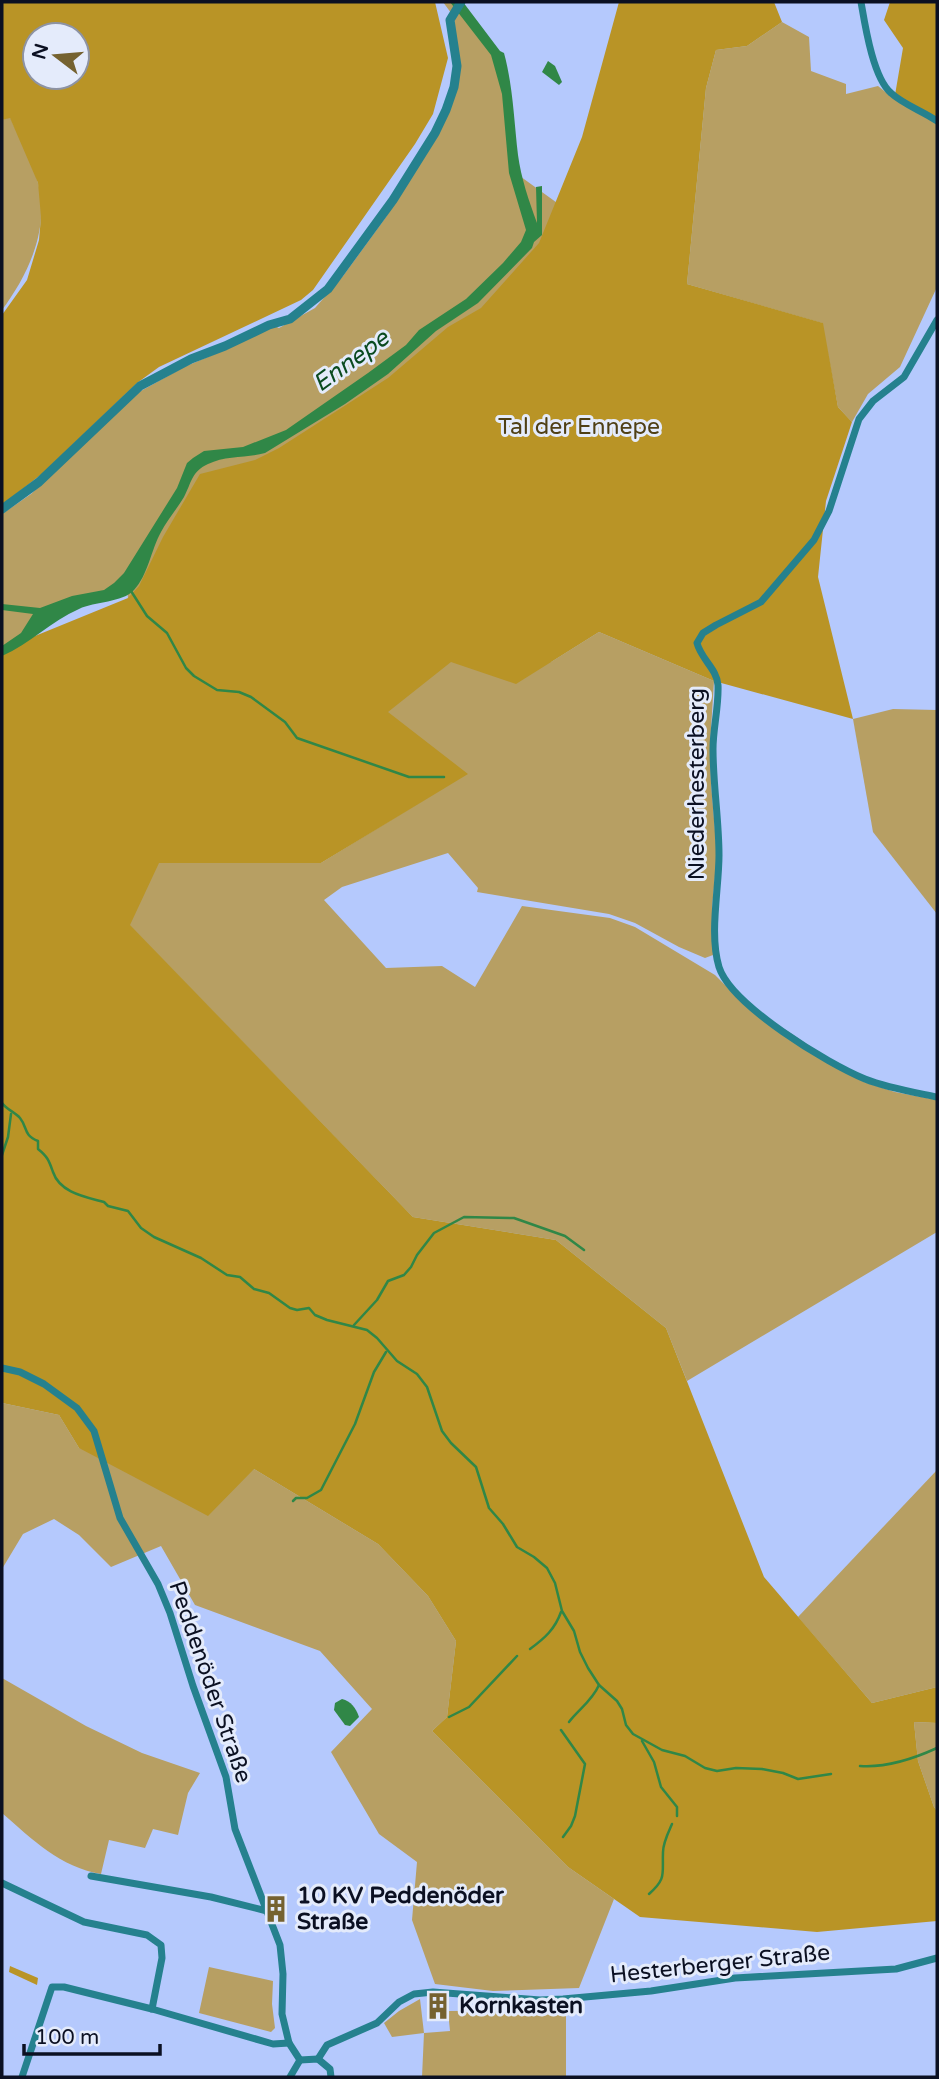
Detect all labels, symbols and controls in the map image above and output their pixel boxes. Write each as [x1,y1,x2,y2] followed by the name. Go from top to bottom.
[21,21,91,91] north arrow
[28,41,53,62] text: N
[307,323,396,398] water label: Ennepe
[498,413,660,441] park label: Tal der Ennepe
[683,688,711,880] street label: Niederhesterberg
[162,1577,258,1787] street label: Peddenöder Straße
[297,1882,505,1936] place label: 10 KV Peddenöder Straße
[261,1894,291,1924] building icon: 10 KV Peddenöder Straße
[609,1939,831,1989] street label: Hesterberger Straße
[423,1991,453,2021] building icon: Kornkasten
[459,1992,583,2020] place label: Kornkasten
[24,2012,161,2056] scale bar
[35,2025,99,2050] text: 100 m

